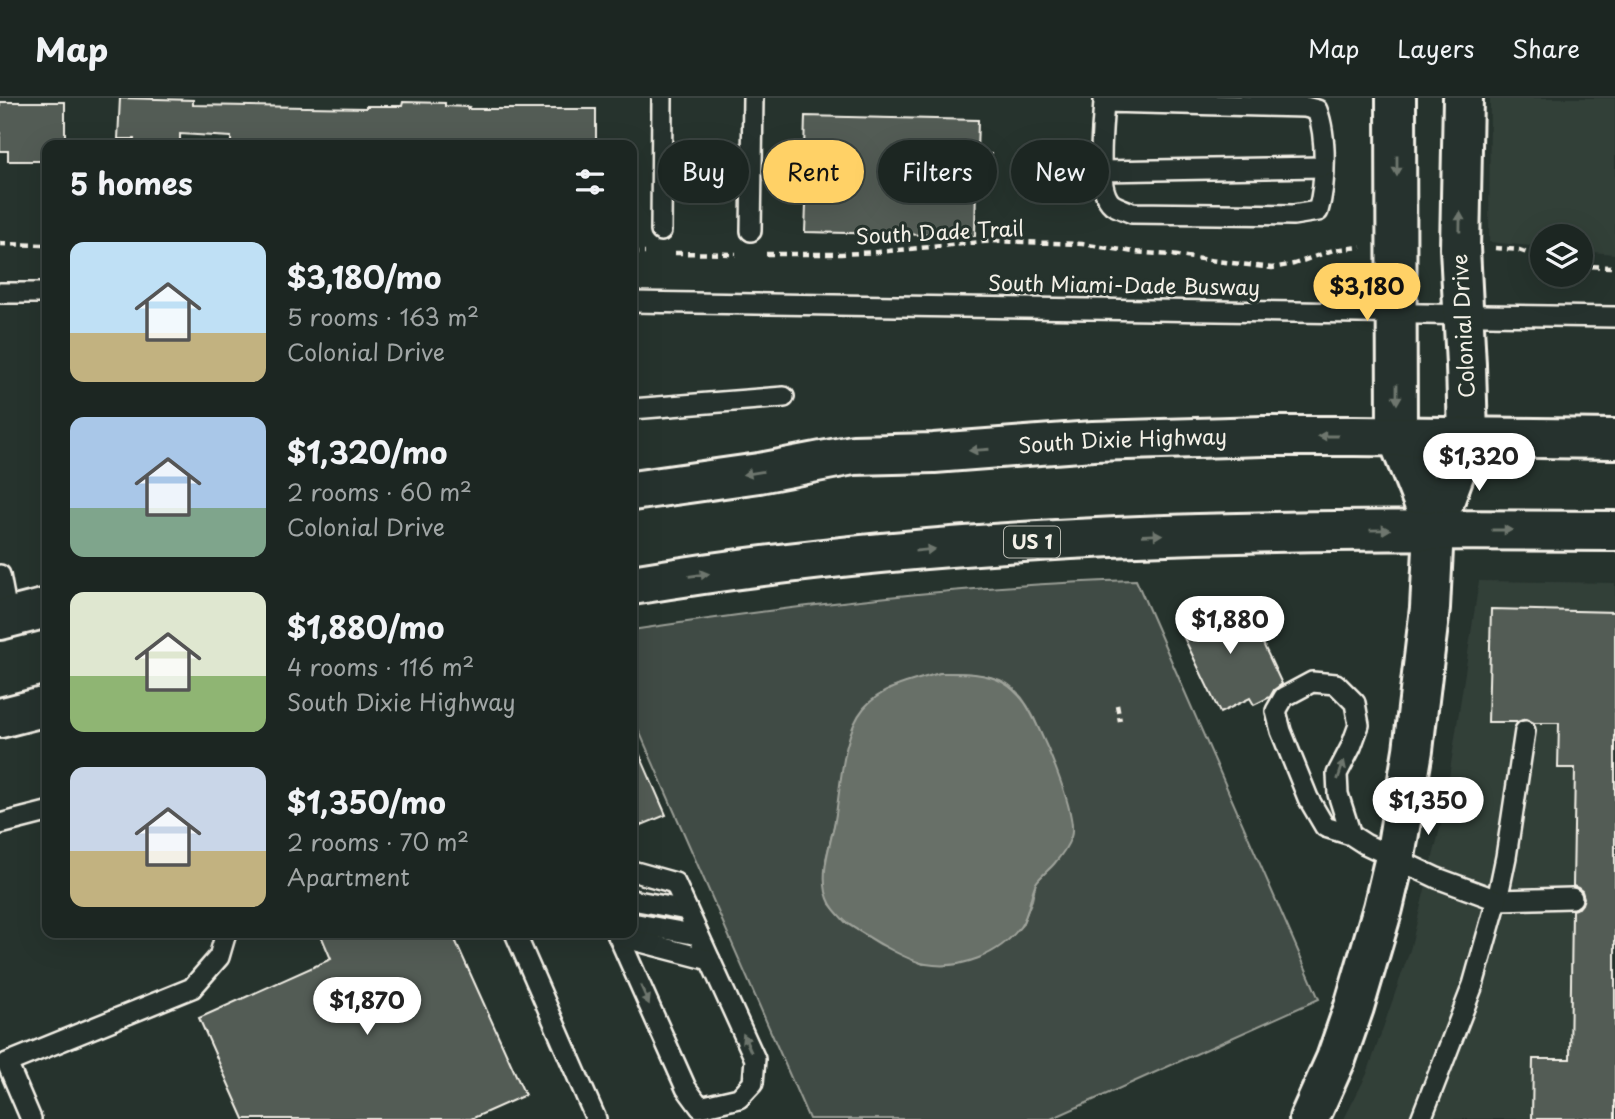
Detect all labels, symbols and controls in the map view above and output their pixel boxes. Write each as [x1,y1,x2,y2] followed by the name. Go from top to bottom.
[35,23,108,73] text: Map
[1308,30,1359,66] text: Map
[1397,30,1474,66] text: Layers
[1512,30,1580,66] text: Share
[658,140,749,203] chip: Buy
[763,140,864,203] chip: Rent
[878,140,997,203] chip: Filters
[1011,140,1109,203] chip: New
[1391,155,1403,177] one-way arrow
[70,160,193,205] text: 5 homes
[571,163,609,201] icon: filters
[855,211,1025,251] street label: South Dade Trail
[1455,211,1466,233] one-way arrow
[1530,224,1593,287] map controls
[1530,224,1593,287] button: layers
[1442,253,1482,399] street label: Colonial Drive
[287,254,441,299] text: $3,180/mo
[1310,264,1424,323] pin: $3,180
[988,266,1260,302] street label: South Miami-Dade Busway
[1329,268,1405,303] text: $3,180
[126,270,210,354] icon: home
[287,299,479,334] text: 5 rooms · 163 m²
[287,334,445,369] text: Colonial Drive
[1391,383,1403,405] one-way arrow
[1017,419,1227,461] street label: South Dixie Highway
[287,429,447,474] text: $1,320/mo
[1317,430,1339,442] one-way arrow
[1422,434,1536,493] pin: $1,320
[1439,438,1519,473] text: $1,320
[126,445,210,529] icon: home
[968,445,990,456] one-way arrow
[742,468,764,479] one-way arrow
[287,474,472,509] text: 2 rooms · 60 m²
[287,509,445,544] text: Colonial Drive
[1369,524,1391,535] one-way arrow
[1491,524,1513,535] one-way arrow
[1004,526,1060,558] road number: US 1
[1142,529,1164,540] one-way arrow
[914,544,936,555] one-way arrow
[688,570,710,581] one-way arrow
[1173,596,1287,656] pin: $1,880
[1191,601,1269,636] text: $1,880
[287,604,444,649] text: $1,880/mo
[126,620,210,704] icon: home
[287,649,474,684] text: 4 rooms · 116 m²
[287,684,515,719] text: South Dixie Highway
[1336,759,1347,780] one-way arrow
[1371,778,1485,837] pin: $1,350
[287,779,446,824] text: $1,350/mo
[1389,782,1467,817] text: $1,350
[126,795,210,879] icon: home
[287,824,469,859] text: 2 rooms · 70 m²
[287,859,410,894] text: Apartment
[310,978,424,1037] pin: $1,870
[329,982,405,1017] text: $1,870
[639,985,651,1005] one-way arrow
[741,1033,753,1053] one-way arrow

